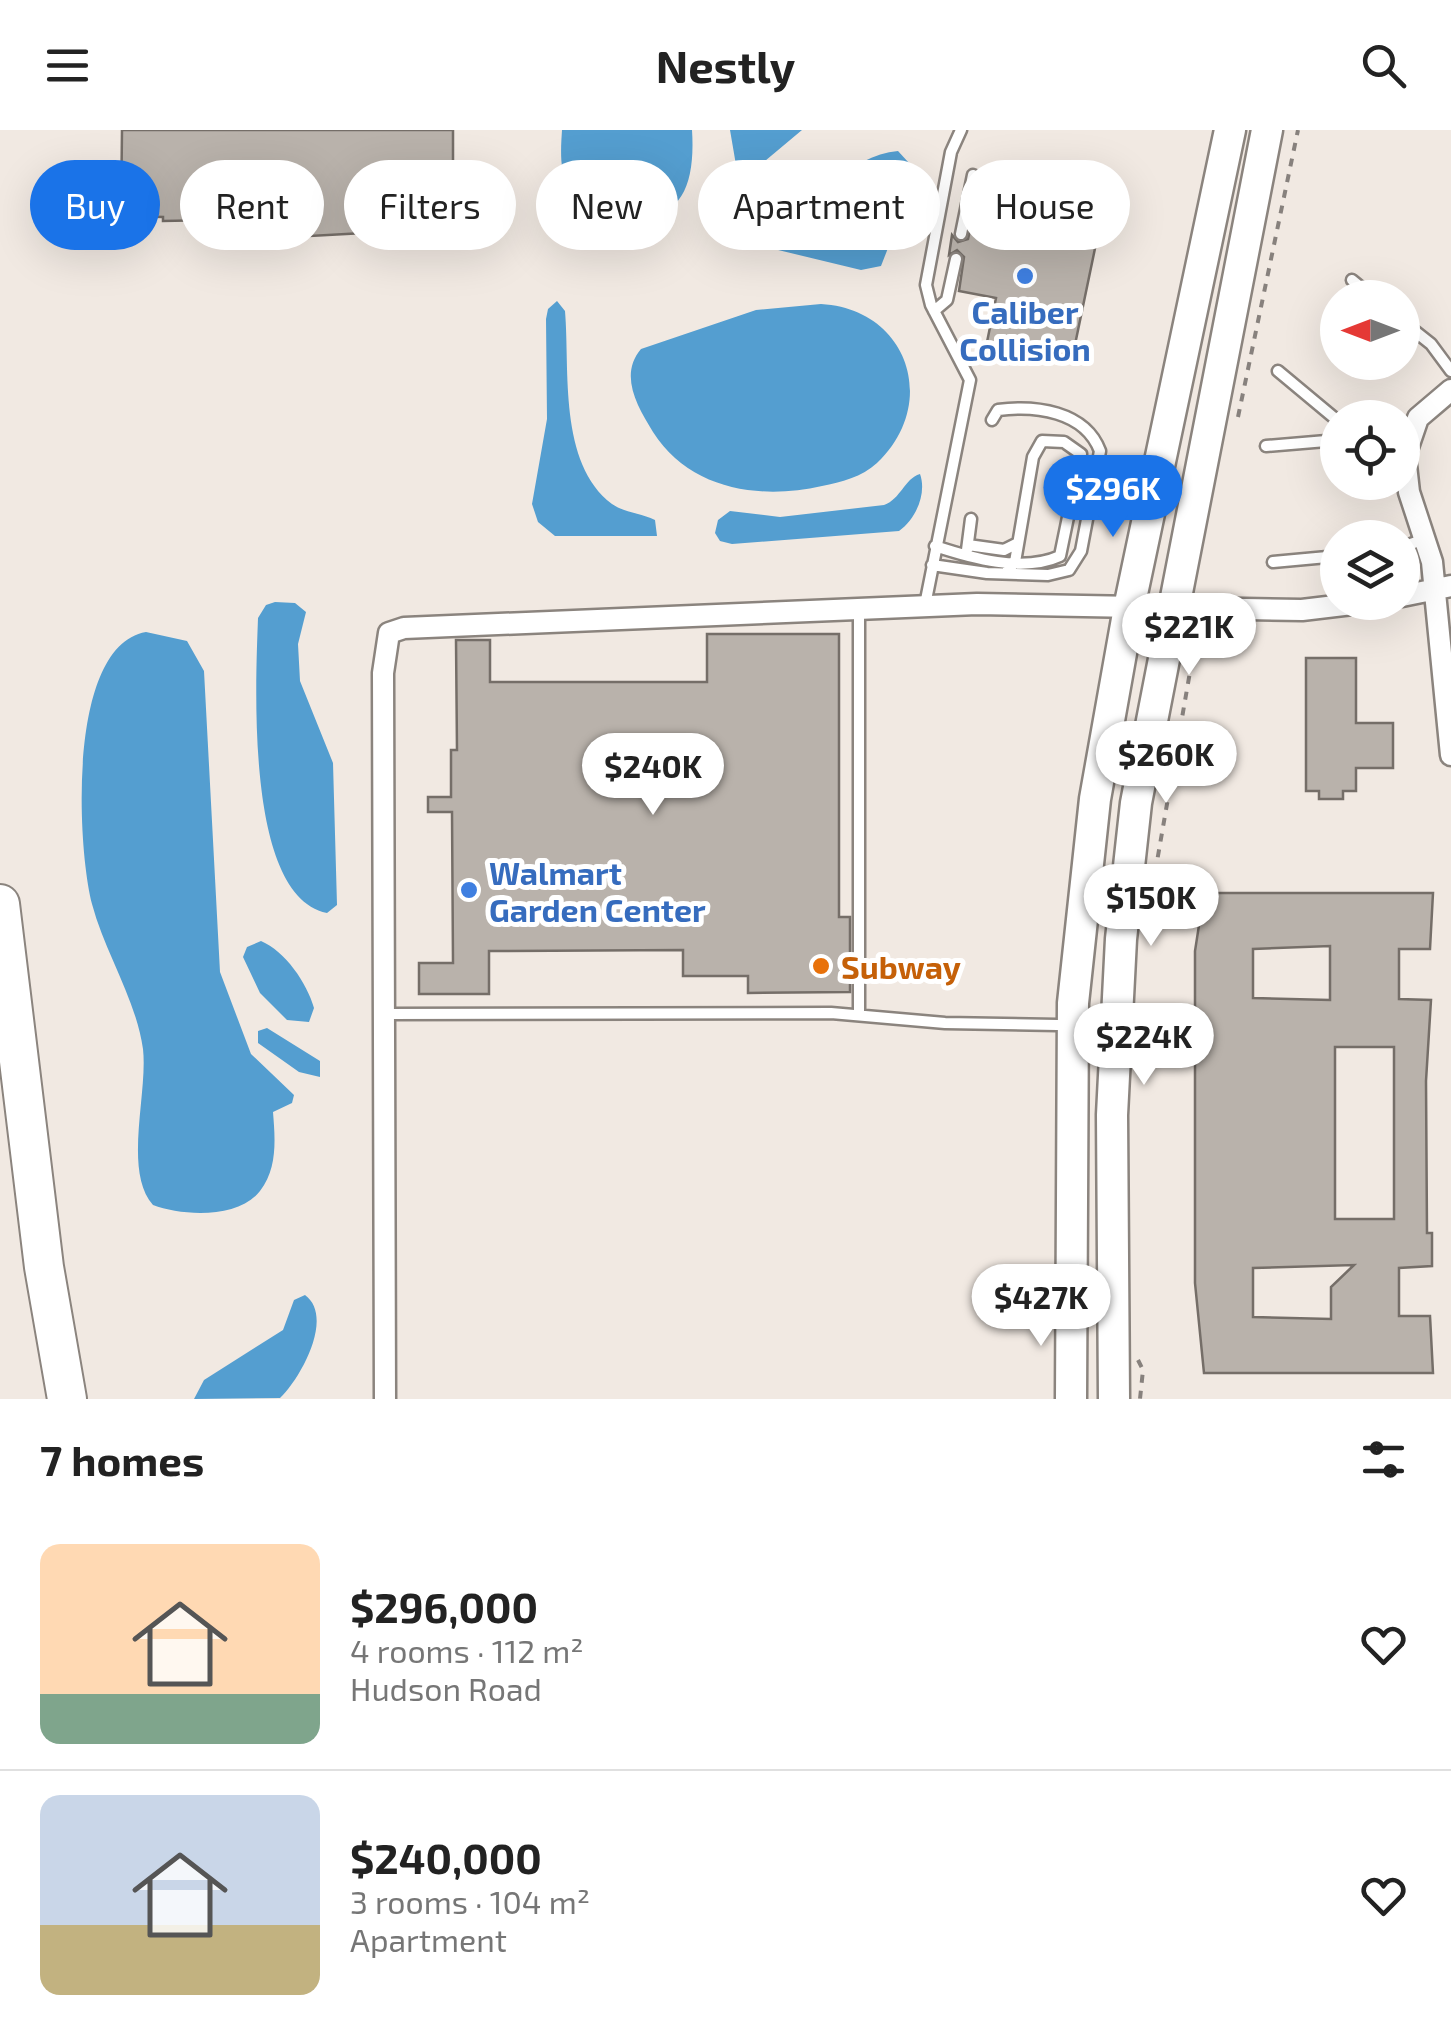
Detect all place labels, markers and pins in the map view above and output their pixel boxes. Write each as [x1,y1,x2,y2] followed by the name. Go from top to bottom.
[1014,265,1036,287] marker: Caliber Collision
[959,292,1091,367] place label: Caliber Collision
[1043,455,1183,540] pin: $296K
[1119,593,1259,678] pin: $221K
[1096,721,1236,806] pin: $260K
[583,733,723,818] pin: $240K
[489,853,706,928] place label: Walmart Garden Center
[1081,864,1221,949] pin: $150K
[458,879,480,901] marker: Walmart Garden Center
[841,947,961,986] place label: Subway
[810,955,832,977] marker: Subway
[1074,1003,1214,1088] pin: $224K
[971,1264,1111,1349] pin: $427K

